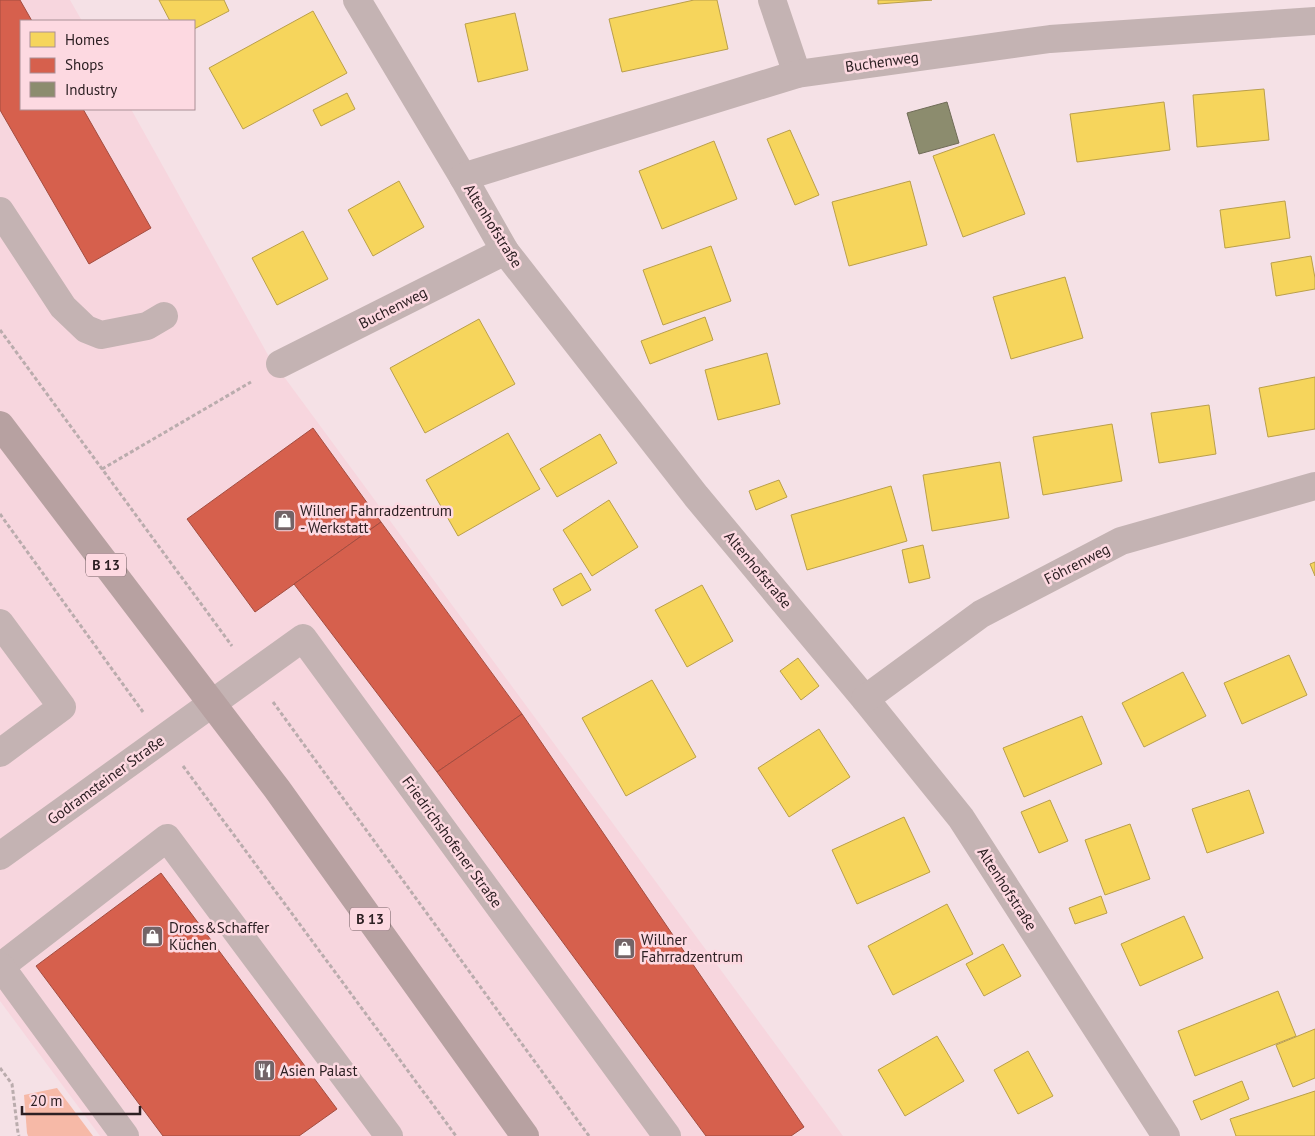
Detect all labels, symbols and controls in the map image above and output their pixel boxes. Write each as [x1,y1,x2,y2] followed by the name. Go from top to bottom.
[20,20,195,110] legend
[65,30,109,49] text: Homes
[844,47,920,76] street label: Buchenweg
[65,55,104,74] text: Shops
[65,80,117,99] text: Industry
[460,180,527,271] street label: Altenhofstraße
[355,282,430,333] street label: Buchenweg
[300,501,452,537] place label: Willner Fahrradzentrum - Werkstatt
[272,508,296,532] shop icon: Willner Fahrradzentrum - Werkstatt
[721,527,796,612] street label: Altenhofstraße
[1041,539,1113,588] street label: Föhrenweg
[86,554,126,576] road number: B 13
[44,731,168,828] street label: Godramsteiner Straße
[398,772,507,911] street label: Friedrichshofener Straße
[974,844,1041,934] street label: Altenhofstraße
[350,908,390,931] road number: B 13
[169,918,269,954] place label: Dross&Schaffer Küchen
[141,925,165,949] shop icon: Dross&Schaffer Küchen
[641,930,743,966] place label: Willner Fahrradzentrum
[613,937,637,961] shop icon: Willner Fahrradzentrum
[252,1059,276,1083] restaurant icon: Asien Palast
[280,1061,357,1080] place label: Asien Palast
[22,1084,140,1116] scale bar
[30,1091,63,1110] text: 20 m

